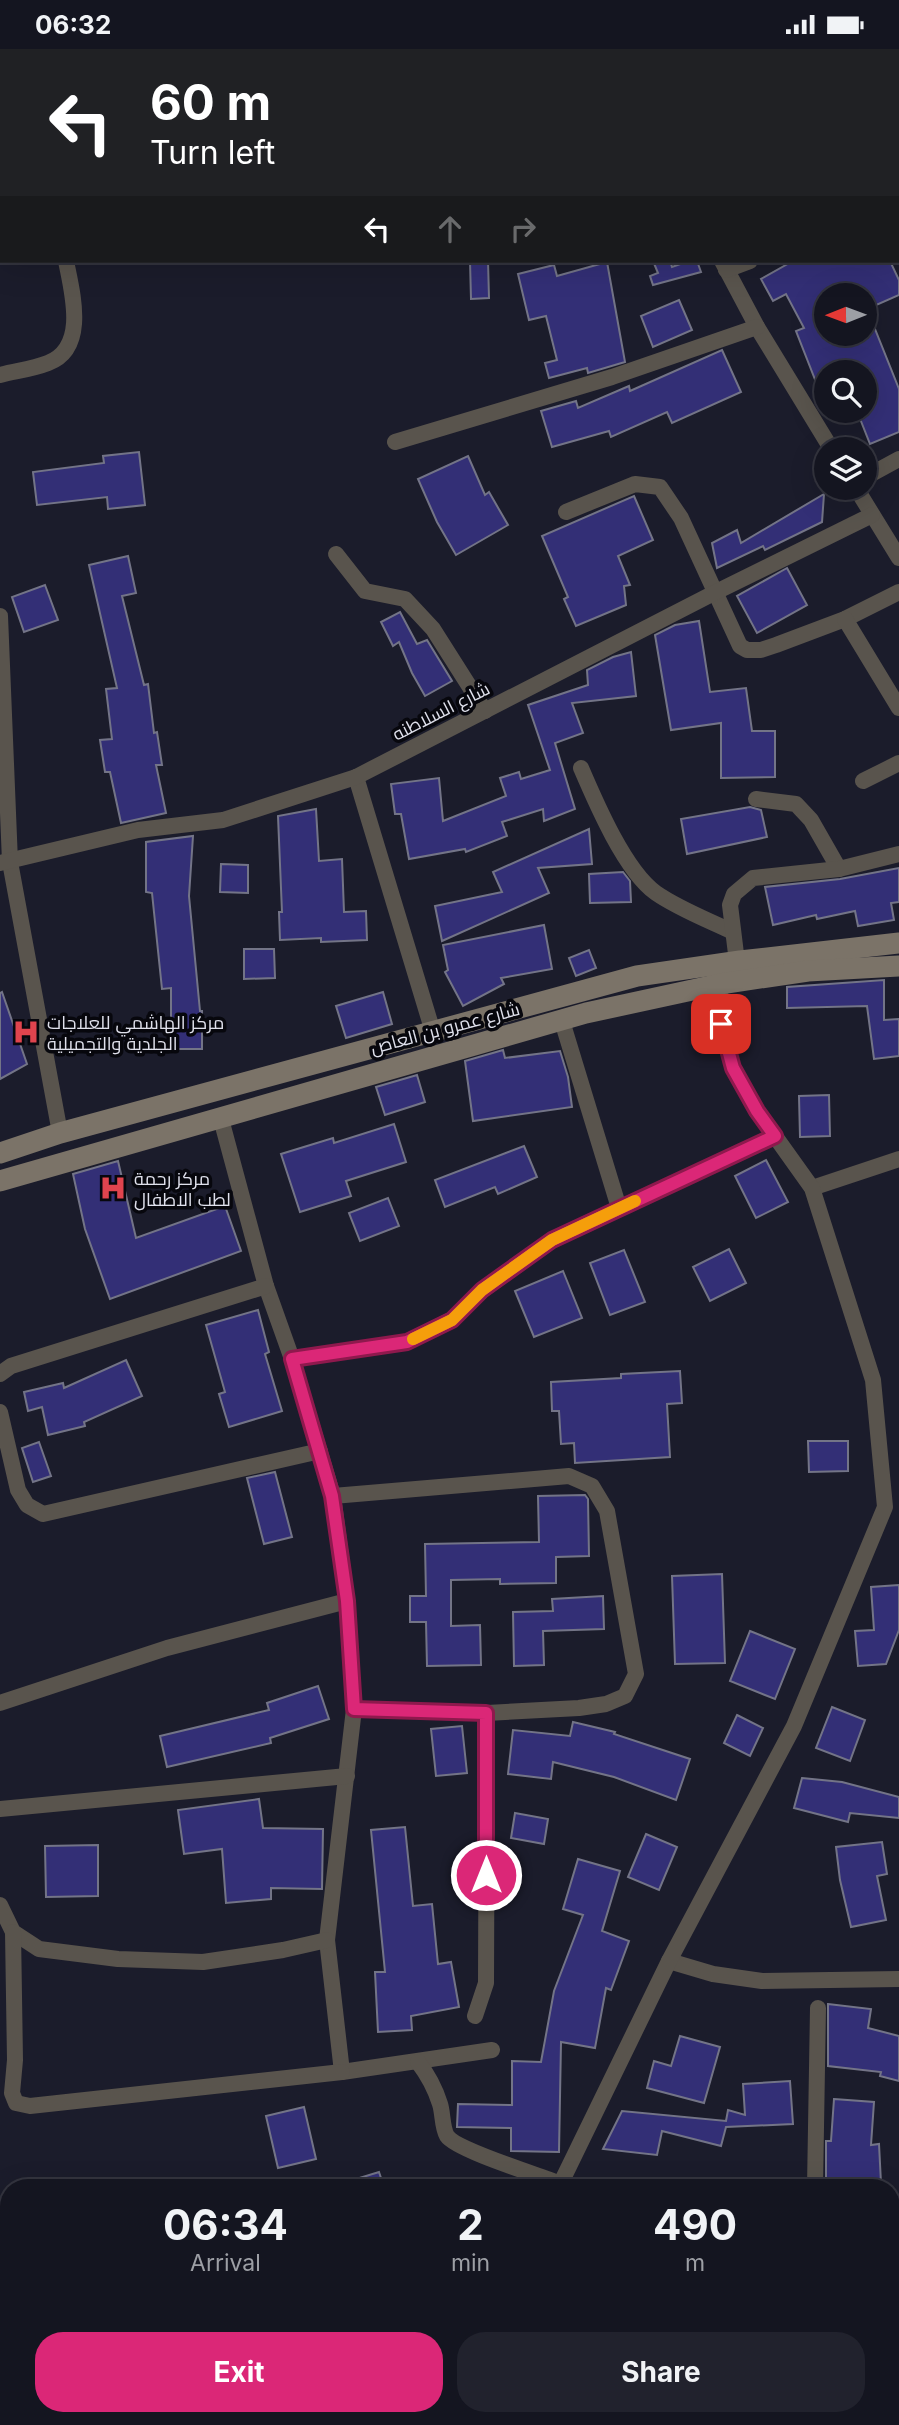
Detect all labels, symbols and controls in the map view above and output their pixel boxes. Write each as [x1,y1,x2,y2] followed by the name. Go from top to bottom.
[35,9,111,40] text: 06:32
[150,73,271,132] text: 60 m
[35,77,126,168] icon: left
[150,133,275,172] text: Turn left
[358,210,396,248] icon: left
[431,210,469,248] icon: ahead
[504,210,542,248] icon: right
[814,283,877,347] north arrow
[814,283,877,500] map controls
[814,360,877,423] button: search
[814,437,877,500] button: layers
[389,678,494,746] street label: شارع السلاطنه
[691,994,751,1054] pin
[368,998,522,1060] street label: شارع عمرو بن العاص
[702,1005,740,1043] icon: arrive
[47,1012,224,1055] place label: مركز الهاشمي للعلاجات الجلدية والتجميلية
[11,1017,41,1047] hospital icon: مركز الهاشمي للعلاجات الجلدية والتجميلية
[134,1168,231,1211] place label: مركز رحمة لطب الاطفال
[98,1173,128,1203] hospital icon: مركز رحمة لطب الاطفال
[449,1838,523,1912] position arrow
[163,2199,288,2250] text: 06:34
[457,2199,484,2250] text: 2
[653,2199,737,2250] text: 490
[190,2249,261,2277] text: Arrival
[451,2249,490,2277] text: min
[685,2249,705,2277] text: m
[35,2332,443,2412] button: Exit
[457,2332,865,2412] button: Share

